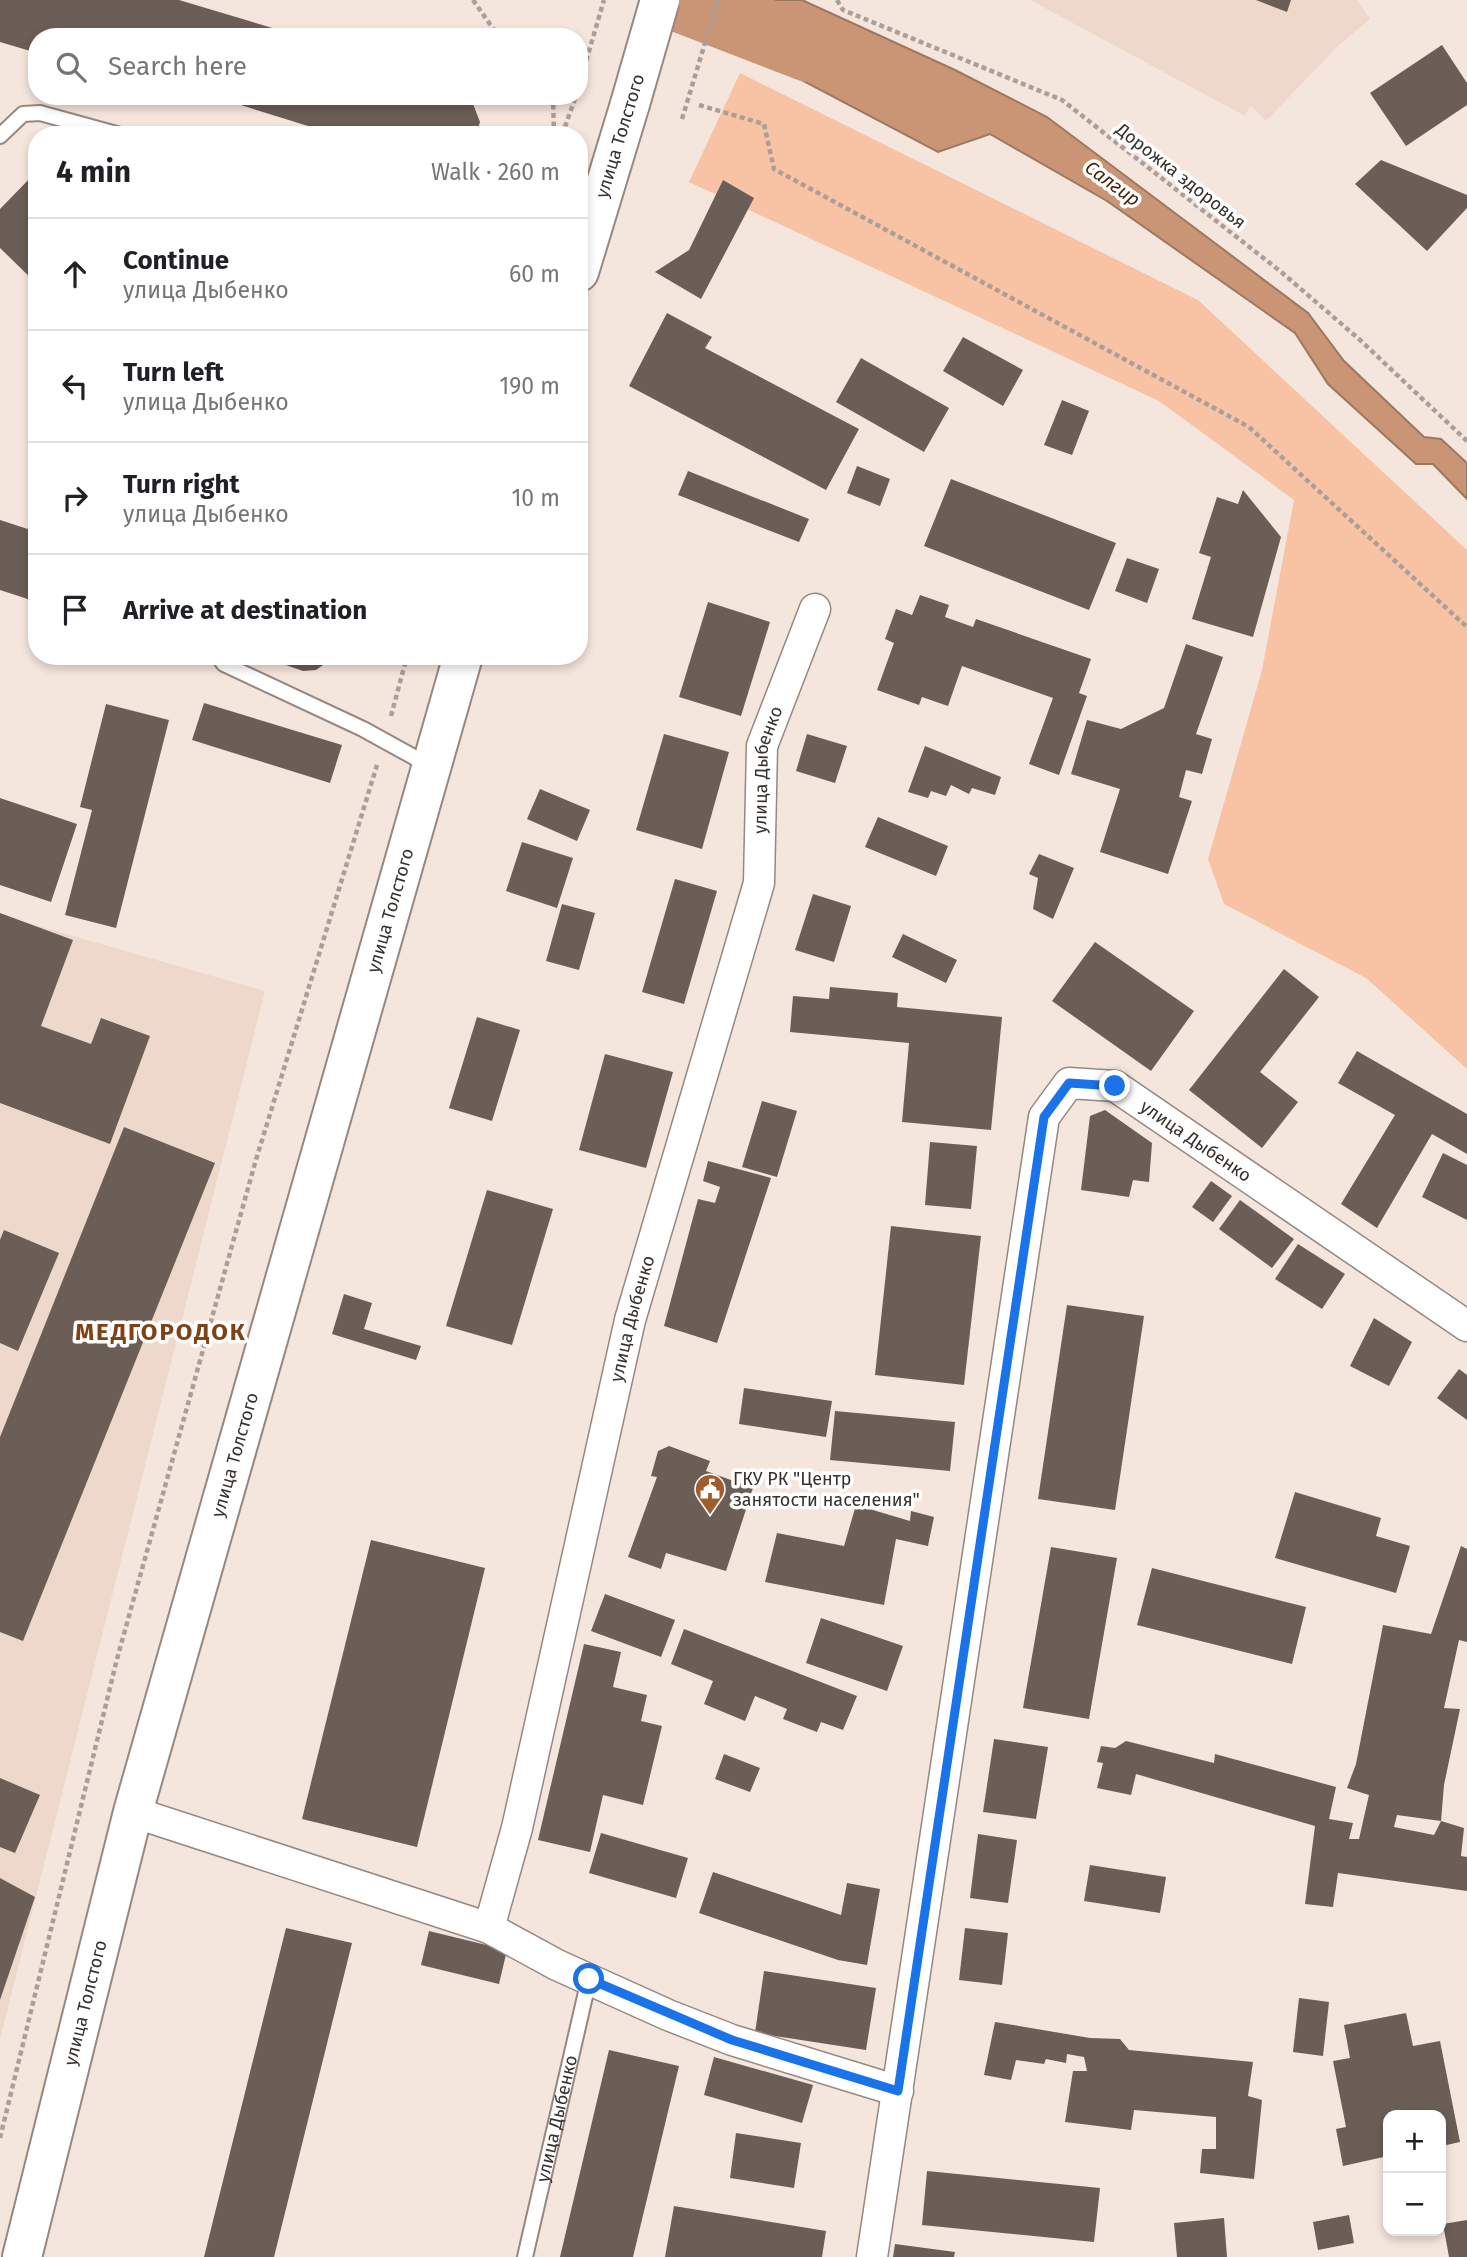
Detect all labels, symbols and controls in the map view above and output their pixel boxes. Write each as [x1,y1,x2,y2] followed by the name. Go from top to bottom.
[28,28,588,105] search box
[52,48,90,86] icon: search
[108,51,247,82] text: Search here
[591,71,649,201] street label: улица Толстого
[1111,118,1250,234] street label: Дорожка здоровья
[56,154,131,190] text: 4 min
[1081,156,1145,211] water label: Салгир
[431,158,560,186] text: Walk · 260 m
[123,245,229,276] text: Continue
[56,255,94,293] icon: ahead
[509,260,560,288] text: 60 m
[123,276,289,304] text: улица Дыбенко
[123,357,224,388] text: Turn left
[56,367,94,405] icon: left
[499,372,560,400] text: 190 m
[123,388,289,416] text: улица Дыбенко
[123,469,240,500] text: Turn right
[56,479,94,517] icon: right
[511,484,560,512] text: 10 m
[123,500,289,528] text: улица Дыбенко
[56,591,94,629] icon: arrive
[123,595,367,626] text: Arrive at destination
[749,703,787,834] street label: улица Дыбенко
[362,846,419,975] street label: улица Толстого
[1099,1070,1130,1101] route end
[1136,1095,1256,1187] street label: улица Дыбенко
[606,1253,659,1384] street label: улица Дыбенко
[75,1318,247,1346] district label: МЕДГОРОДОК
[207,1390,263,1520] street label: улица Толстого
[733,1468,920,1511] place label: ГКУ РК "Центр занятости населения"
[693,1472,727,1516] public building icon: ГКУ РК "Центр занятости населения"
[59,1938,112,2068] street label: улица Толстого
[573,1963,604,1994] route start
[532,2053,582,2184] street label: улица Дыбенко
[1383,2110,1446,2236] map controls
[1383,2110,1446,2173] button: +
[1383,2173,1446,2236] button: −

